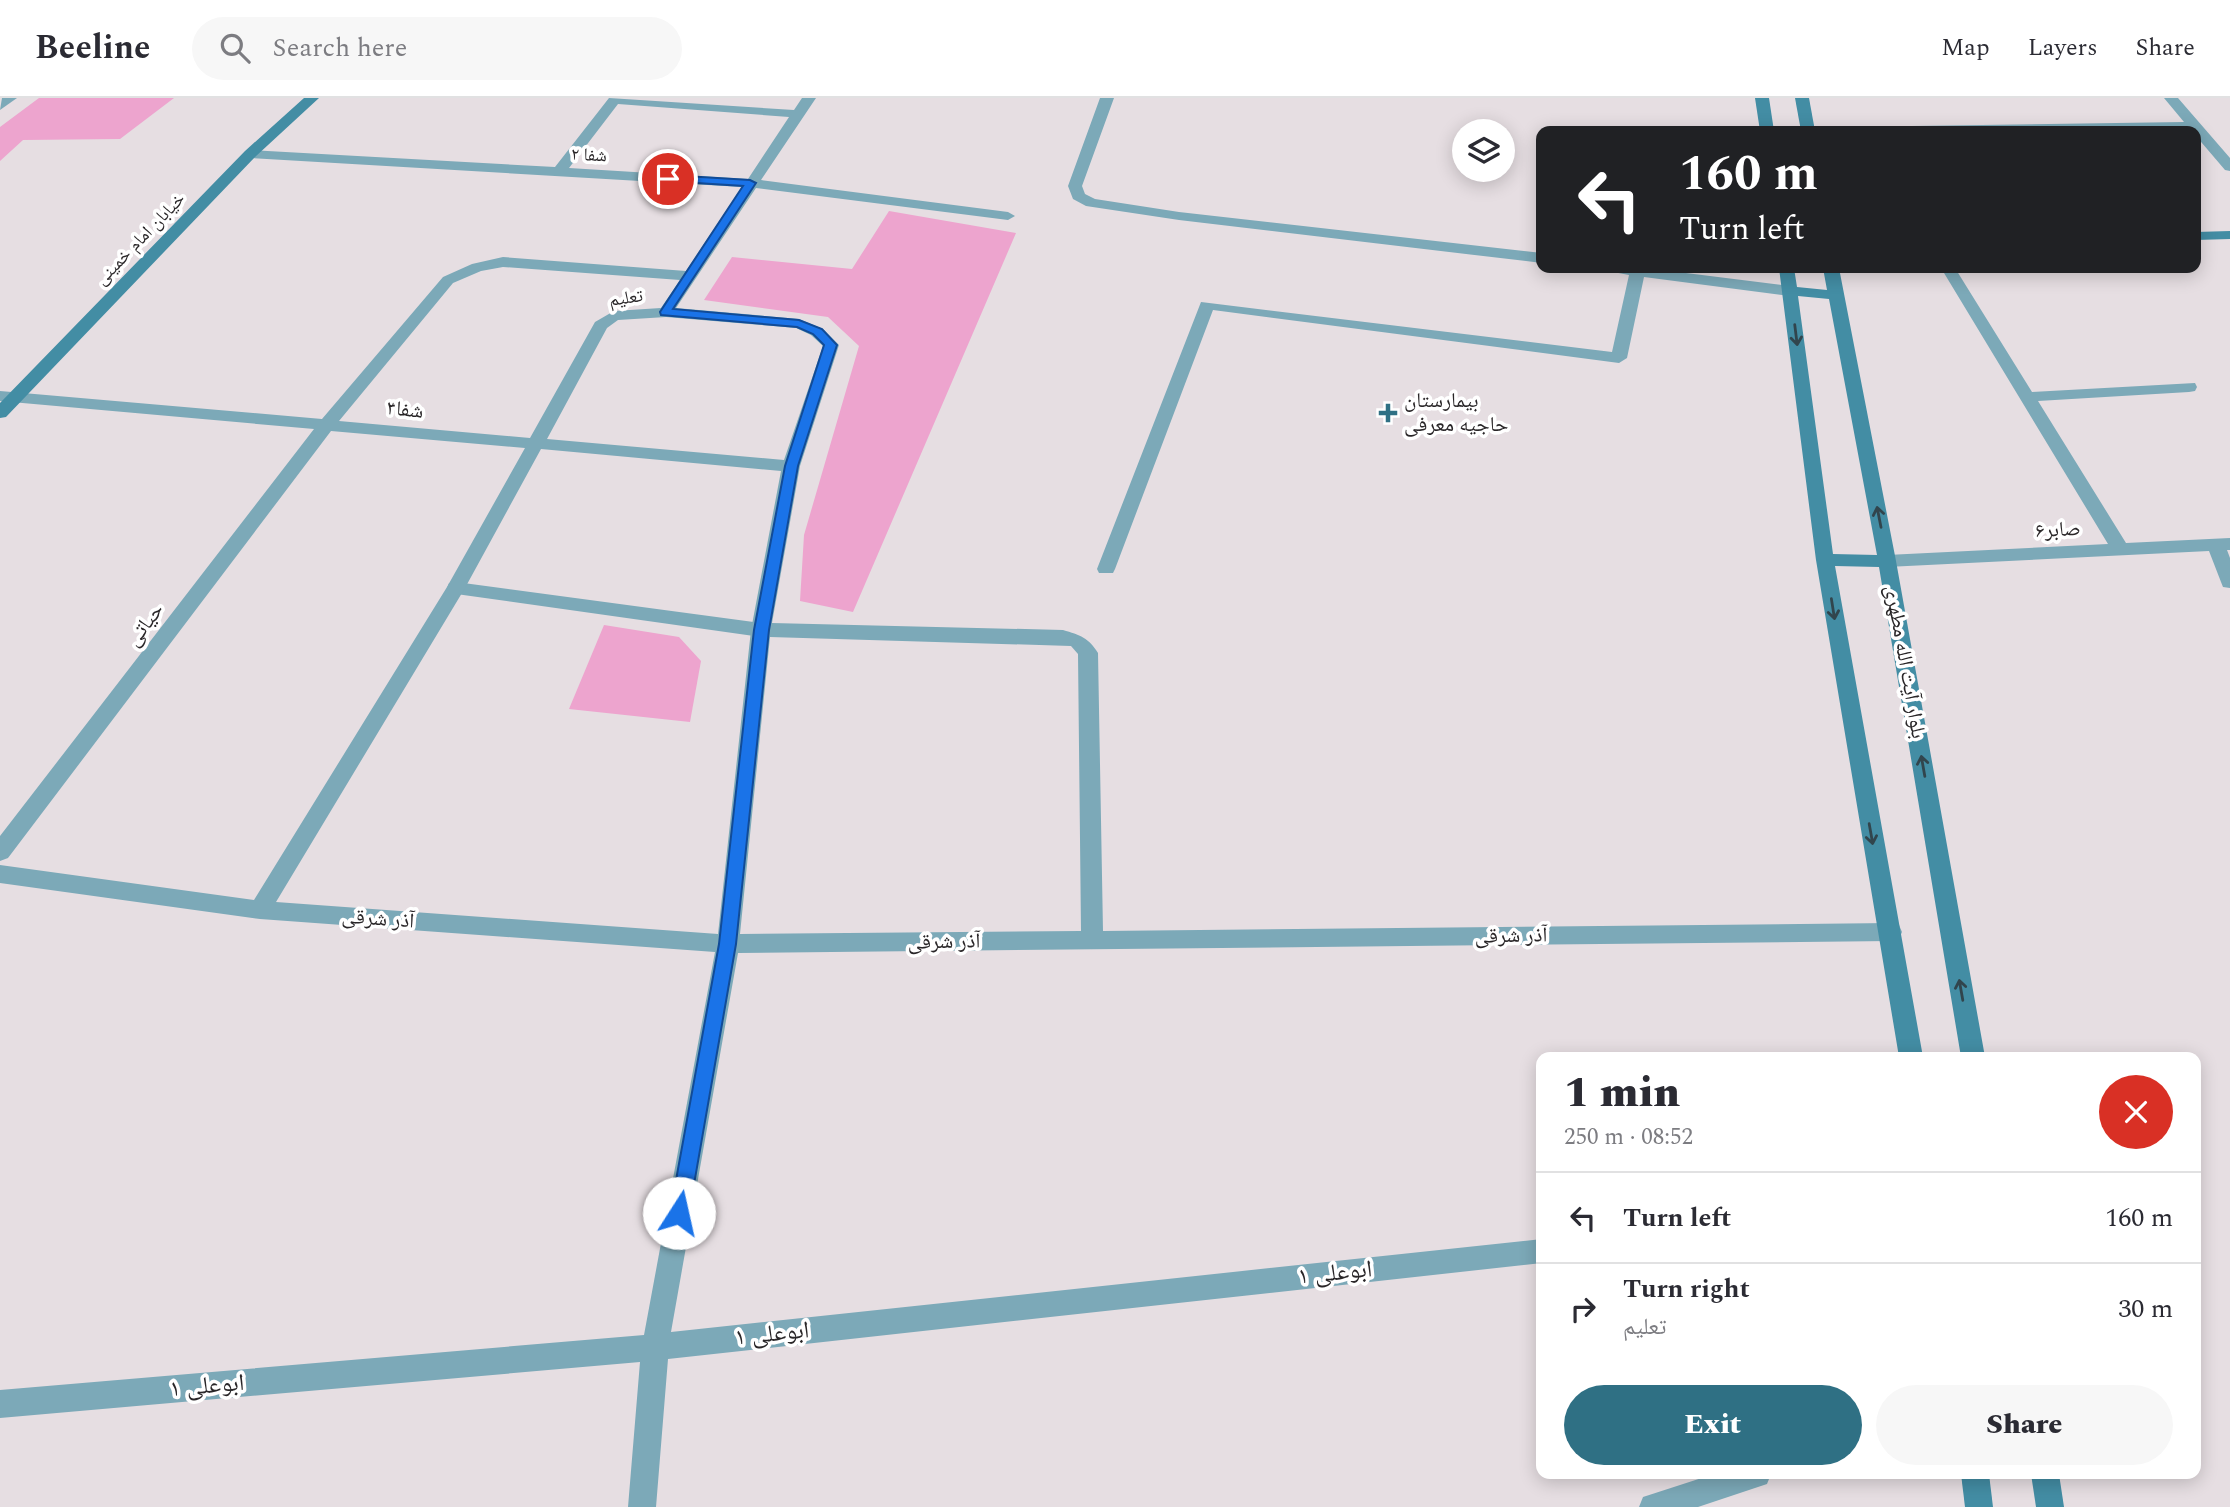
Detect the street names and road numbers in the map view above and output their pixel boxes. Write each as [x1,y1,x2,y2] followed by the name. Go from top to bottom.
[570,141,608,169] street label: شفا ۲
[88,186,192,292] street label: خیابان امام خمینی
[607,282,645,314] street label: تعلیم
[385,392,425,428] street label: شفا۳
[2034,513,2082,547] street label: صابر۶
[1876,583,1934,741] street label: بلوار آیت الله مطهری
[118,596,172,654] street label: حیاتی
[341,901,416,938] street label: آذر شرقی
[1474,919,1548,953] street label: آذر شرقی
[907,925,981,959] street label: آذر شرقی
[1296,1251,1374,1295] street label: ابوعلی ۱
[733,1312,811,1356] street label: ابوعلی ۱
[168,1365,246,1407] street label: ابوعلی ۱

